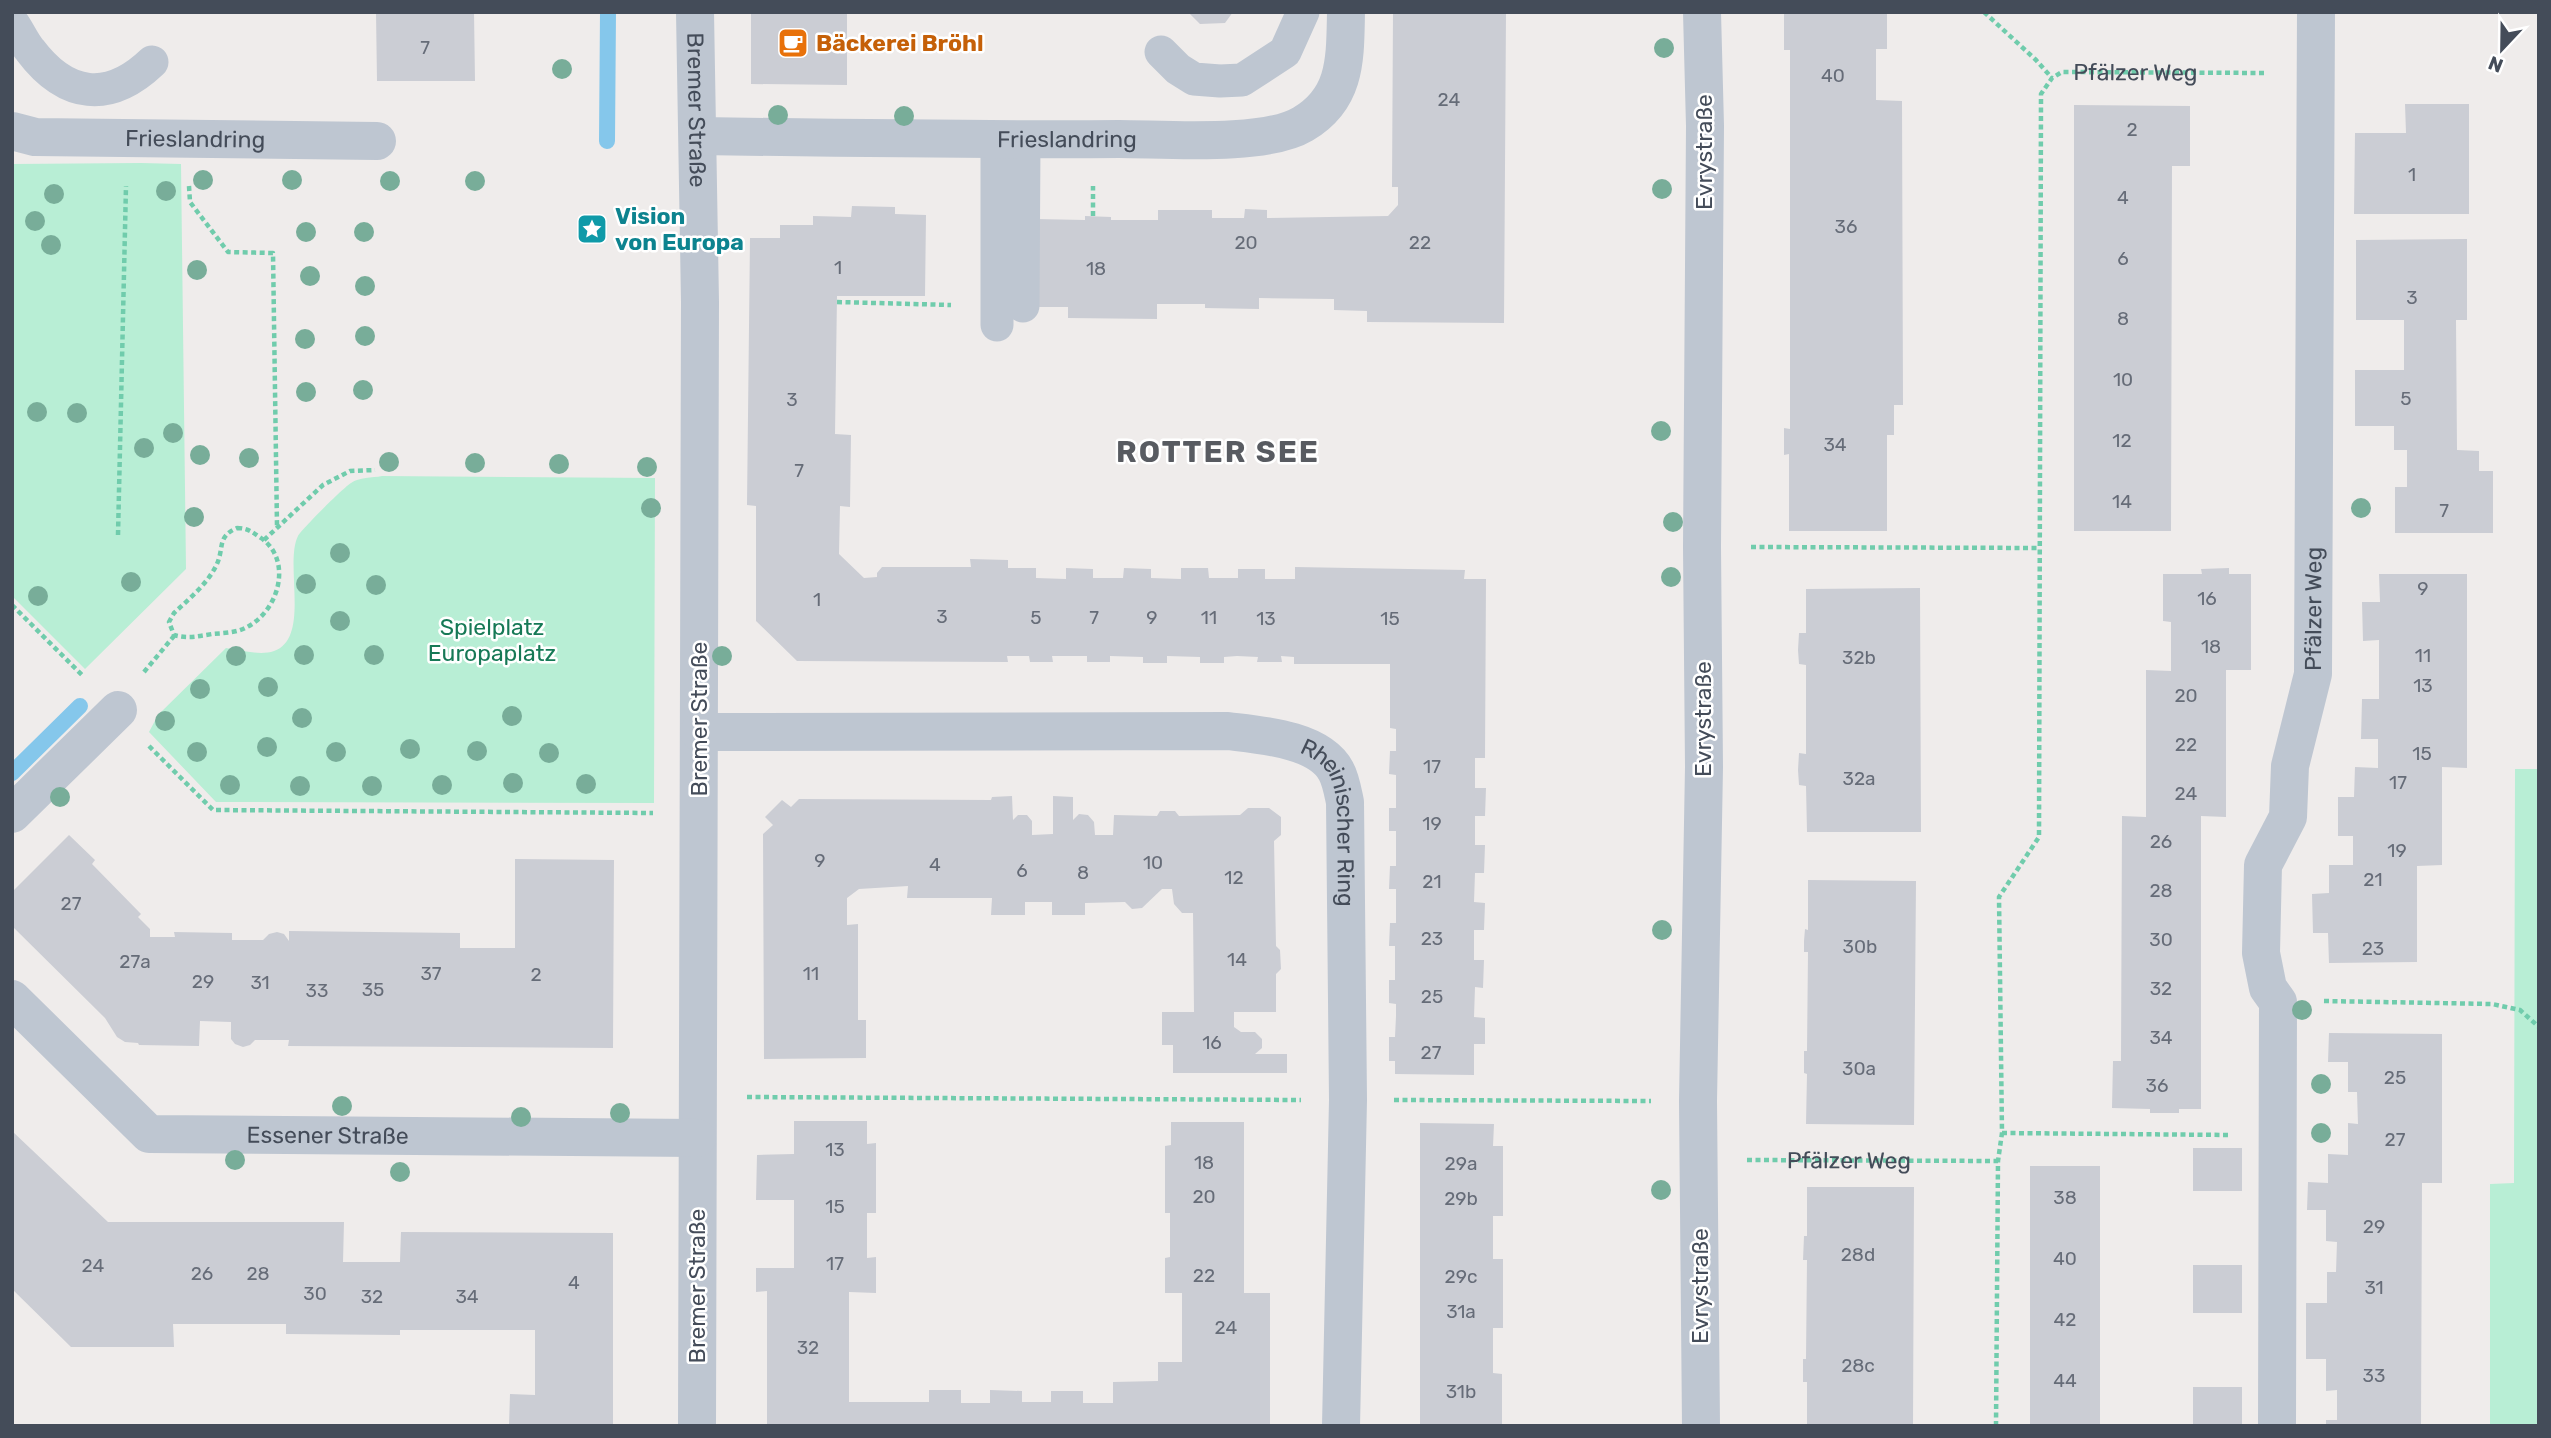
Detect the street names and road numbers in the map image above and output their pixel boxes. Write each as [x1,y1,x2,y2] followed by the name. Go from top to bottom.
[681,32,712,188] street label: Bremer Straße
[2073,58,2198,87] street label: Pfälzer Weg
[1690,94,1718,210] street label: Evrystraße
[125,124,265,154] street label: Frieslandring
[997,125,1137,153] street label: Frieslandring
[2299,547,2328,671] street label: Pfälzer Weg
[685,642,713,796] street label: Bremer Straße
[1689,661,1717,777] street label: Evrystraße
[1297,732,1360,907] street label: Rheinischer Ring
[247,1121,409,1150] street label: Essener Straße
[1787,1146,1911,1175] street label: Pfälzer Weg
[683,1209,711,1363] street label: Bremer Straße
[1686,1228,1714,1344] street label: Evrystraße

